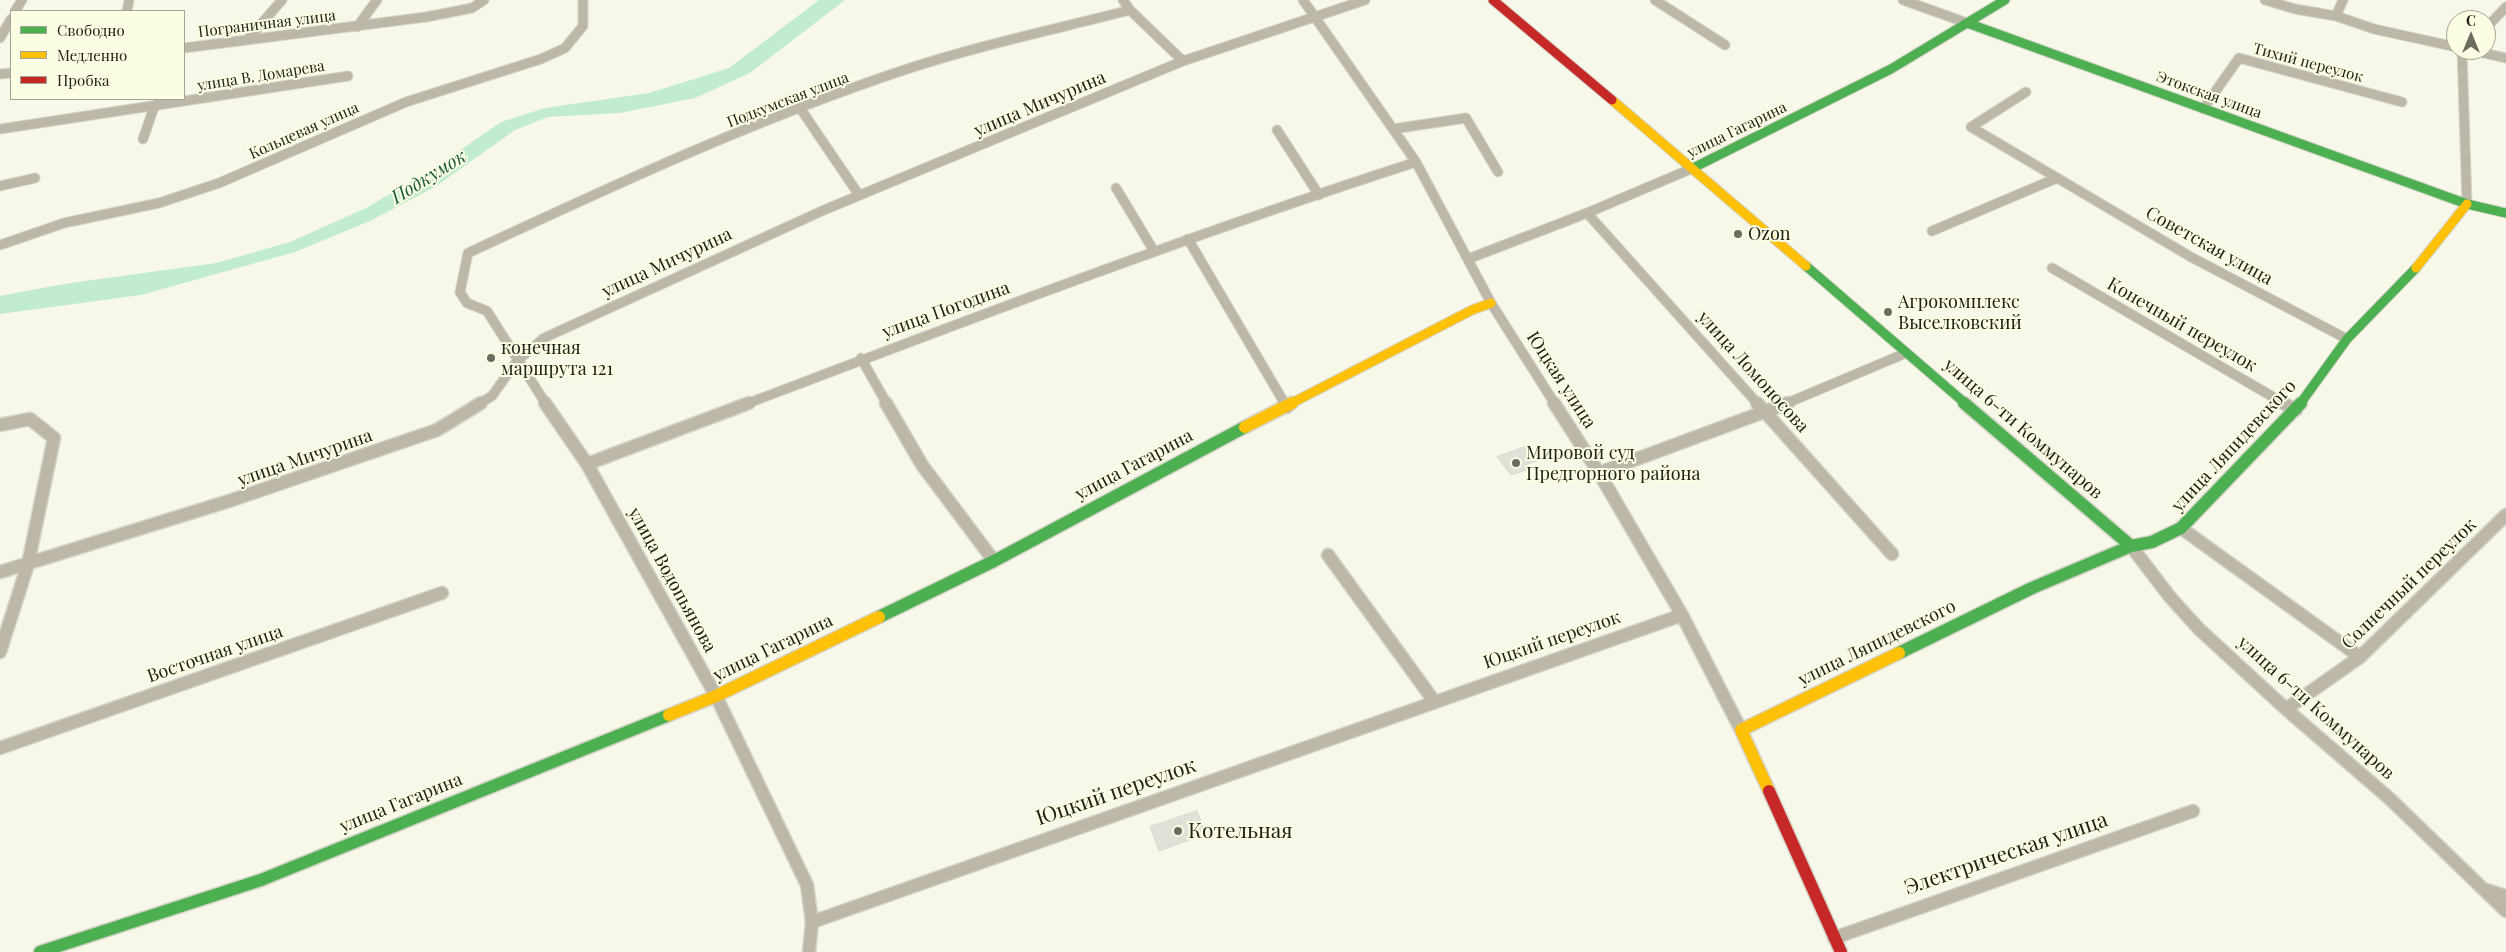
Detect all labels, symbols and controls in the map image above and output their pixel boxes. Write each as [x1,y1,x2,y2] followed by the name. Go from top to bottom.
[197,7,337,41] street label: Пограничная улица
[10,10,185,100] legend
[2446,10,2496,60] north arrow
[2466,11,2476,30] text: С
[57,20,125,40] text: Свободно
[2251,40,2365,86] street label: Тихий переулок
[57,45,127,65] text: Медленно
[196,57,326,95] street label: улица В. Домарева
[971,67,1109,141] street label: улица Мичурина
[2154,68,2264,122] street label: Этокская улица
[725,69,851,131] street label: Подкумская улица
[57,70,110,90] text: Пробка
[1684,98,1790,162] street label: улица Гагарина
[246,99,362,163] street label: Кольцевая улица
[387,145,471,209] water label: Подкумок
[2142,202,2276,290] street label: Советская улица
[599,223,735,303] street label: улица Мичурина
[1748,223,1791,245] place label: Ozon
[1732,228,1744,240] marker: Ozon
[2103,273,2261,377] street label: Конечный переулок
[879,277,1013,343] street label: улица Погодина
[1898,291,2022,334] place label: Агрокомплекс Выселковский
[1882,306,1894,318] marker: Агрокомплекс Выселковский
[1693,307,1813,437] street label: улица Ломоносова
[1522,327,1600,433] street label: Юцкая улица
[501,337,613,379] place label: конечная маршрута 121
[485,352,497,364] marker: конечная маршрута 121
[1939,354,2107,504] street label: улица 6-ти Коммунаров
[2167,376,2301,516] street label: улица Ляпидевского
[235,425,375,491] street label: улица Мичурина
[1071,425,1197,505] street label: улица Гагарина
[1526,442,1701,484] place label: Мировой суд Предгорного района
[1510,457,1522,469] marker: Мировой суд Предгорного района
[623,504,721,656] street label: улица Водопьянова
[2337,514,2481,654] street label: Солнечный переулок
[1795,595,1959,691] street label: улица Ляпидевского
[1481,606,1623,674] street label: Юцкий переулок
[710,610,836,686] street label: улица Гагарина
[144,621,286,687] street label: Восточная улица
[2233,632,2399,784] street label: улица 6-ти Коммунаров
[1033,753,1199,831] street label: Юцкий переулок
[337,769,465,837] street label: улица Гагарина
[1901,807,2111,901] street label: Электрическая улица
[1188,818,1293,844] place label: Котельная
[1172,825,1184,837] marker: Котельная

